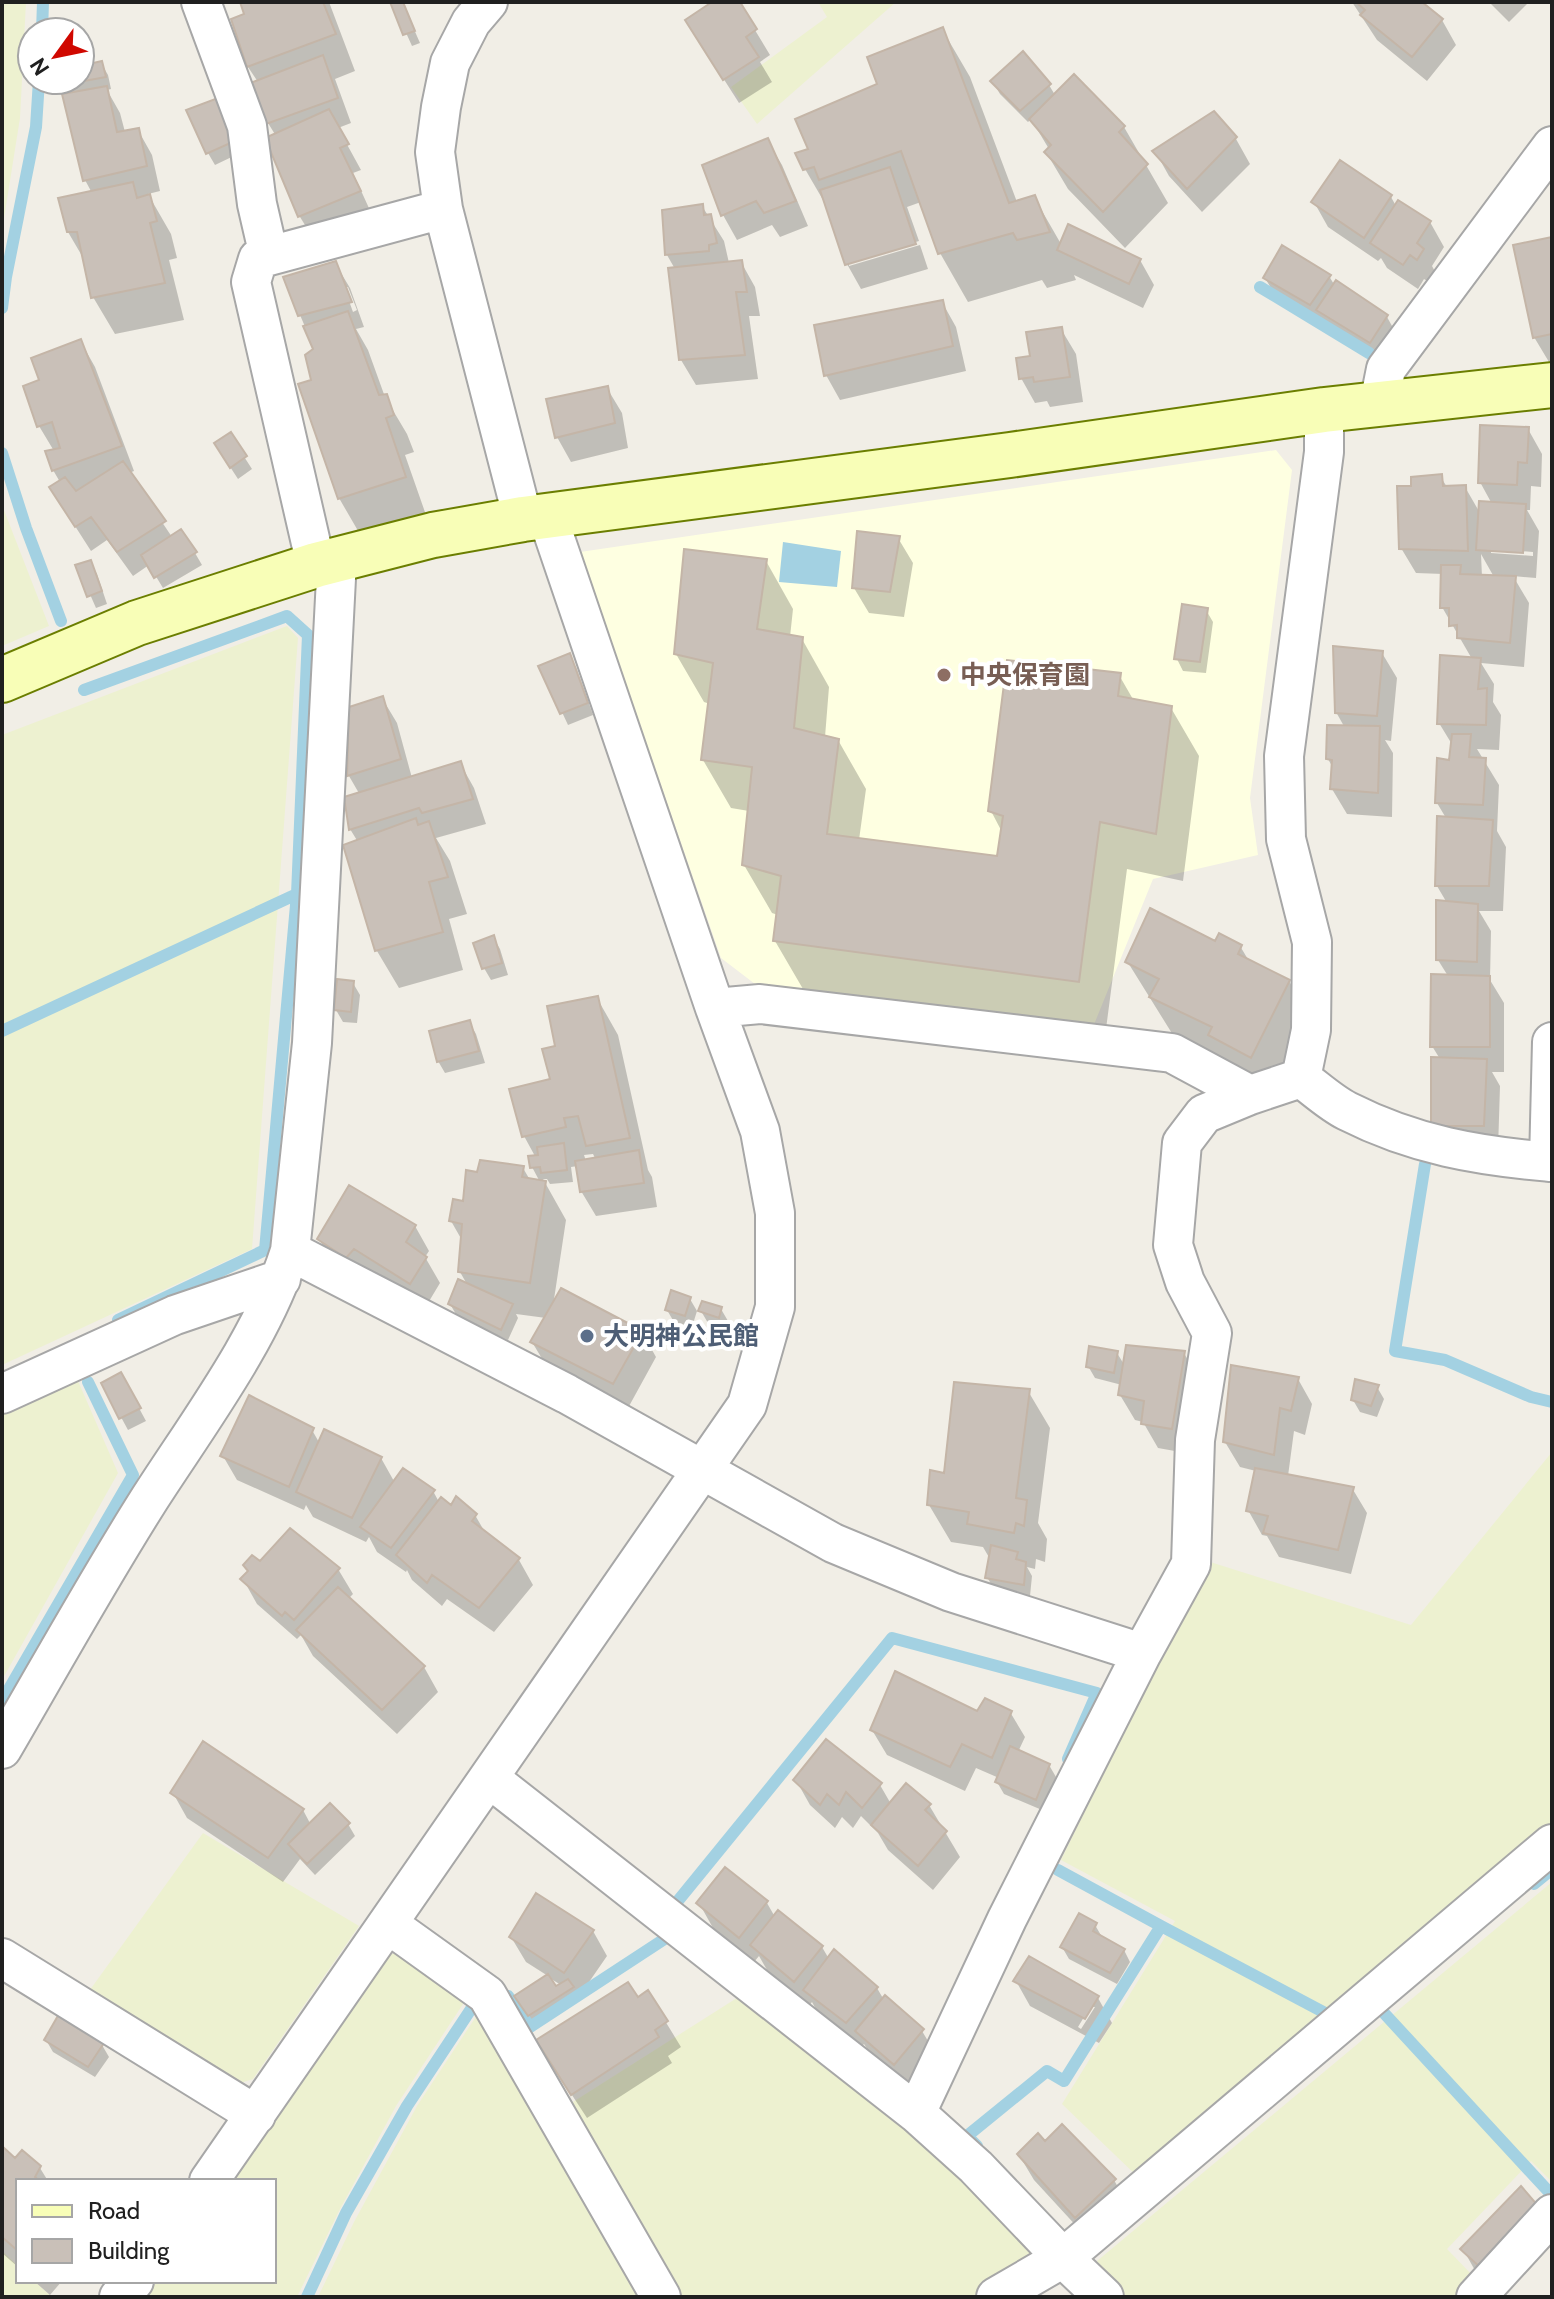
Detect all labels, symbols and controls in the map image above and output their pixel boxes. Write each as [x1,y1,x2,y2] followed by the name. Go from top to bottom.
[16,16,96,96] north arrow
[24,53,55,80] text: N
[960,659,1090,691] place label: 中央保育園
[935,666,953,684] marker: 中央保育園
[603,1320,759,1352] place label: 大明神公民館
[578,1327,596,1345] marker: 大明神公民館
[16,2179,276,2283] legend
[88,2196,140,2225] text: Road
[88,2236,170,2265] text: Building

